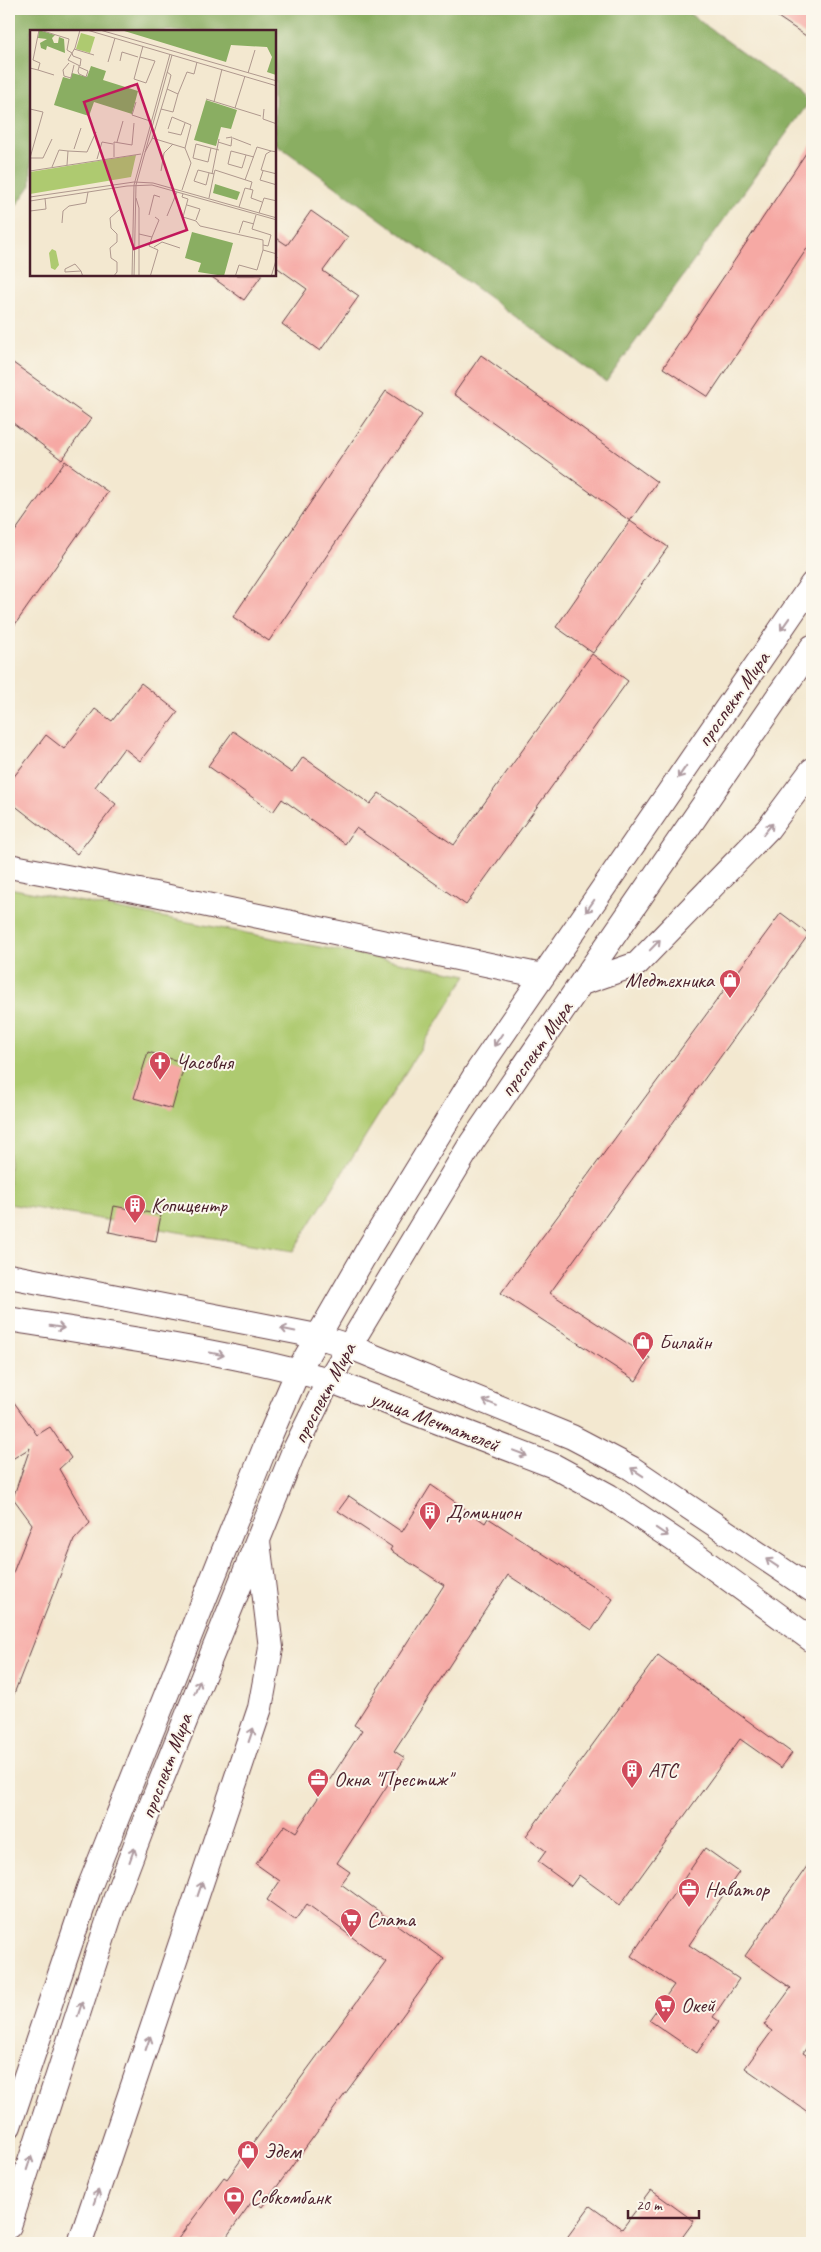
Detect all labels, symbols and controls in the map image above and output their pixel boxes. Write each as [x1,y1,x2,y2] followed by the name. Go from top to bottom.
[30,30,276,276] inset map
[780,617,790,631] one-way arrow
[691,645,776,752] street label: проспект Мира
[677,765,687,779] one-way arrow
[762,822,773,835] one-way arrow
[585,899,595,913] one-way arrow
[648,939,661,951] one-way arrow
[625,967,716,993] place label: Медтехника
[718,968,742,999] shop icon: Медтехника
[494,995,579,1102] street label: проспект Мира
[493,1033,503,1047] one-way arrow
[176,1049,235,1075] place label: Часовня
[148,1050,172,1081] church icon: Часовня
[151,1192,228,1218] place label: Копицентр
[123,1193,147,1224] building icon: Копицентр
[48,1322,64,1332] one-way arrow
[281,1325,297,1335] one-way arrow
[659,1329,713,1355] place label: Билайн
[631,1330,655,1361] shop icon: Билайн
[287,1337,362,1448] street label: проспект Мира
[209,1350,225,1359] one-way arrow
[365,1384,504,1458] street label: улица Мечтателей
[483,1398,498,1408] one-way arrow
[513,1450,528,1459] one-way arrow
[630,1467,644,1477] one-way arrow
[446,1499,522,1525] place label: Доминион
[418,1500,442,1531] building icon: Доминион
[655,1527,669,1537] one-way arrow
[765,1558,779,1568] one-way arrow
[193,1680,203,1695] one-way arrow
[134,1708,199,1822] street label: проспект Мира
[247,1727,257,1743] one-way arrow
[648,1757,680,1783] place label: АТС
[620,1758,644,1789] building icon: АТС
[334,1766,456,1792] place label: Окна "Престиж"
[306,1767,330,1798] office icon: Окна "Престиж"
[128,1848,137,1863] one-way arrow
[705,1876,771,1902] place label: Наватор
[677,1877,701,1908] office icon: Наватор
[195,1881,205,1897] one-way arrow
[367,1906,417,1932] place label: Слата
[339,1907,363,1938] supermarket icon: Слата
[681,1992,716,2018] place label: Окей
[653,1993,677,2024] supermarket icon: Окей
[76,2002,85,2017] one-way arrow
[144,2036,153,2051] one-way arrow
[264,2138,302,2164] place label: Эдем
[236,2139,260,2170] shop icon: Эдем
[25,2156,35,2172] one-way arrow
[250,2184,332,2210] place label: Совкомбанк
[222,2185,246,2216] bank icon: Совкомбанк
[628,2187,700,2219] scale bar
[92,2190,101,2205] one-way arrow
[636,2196,663,2215] text: 20 m

